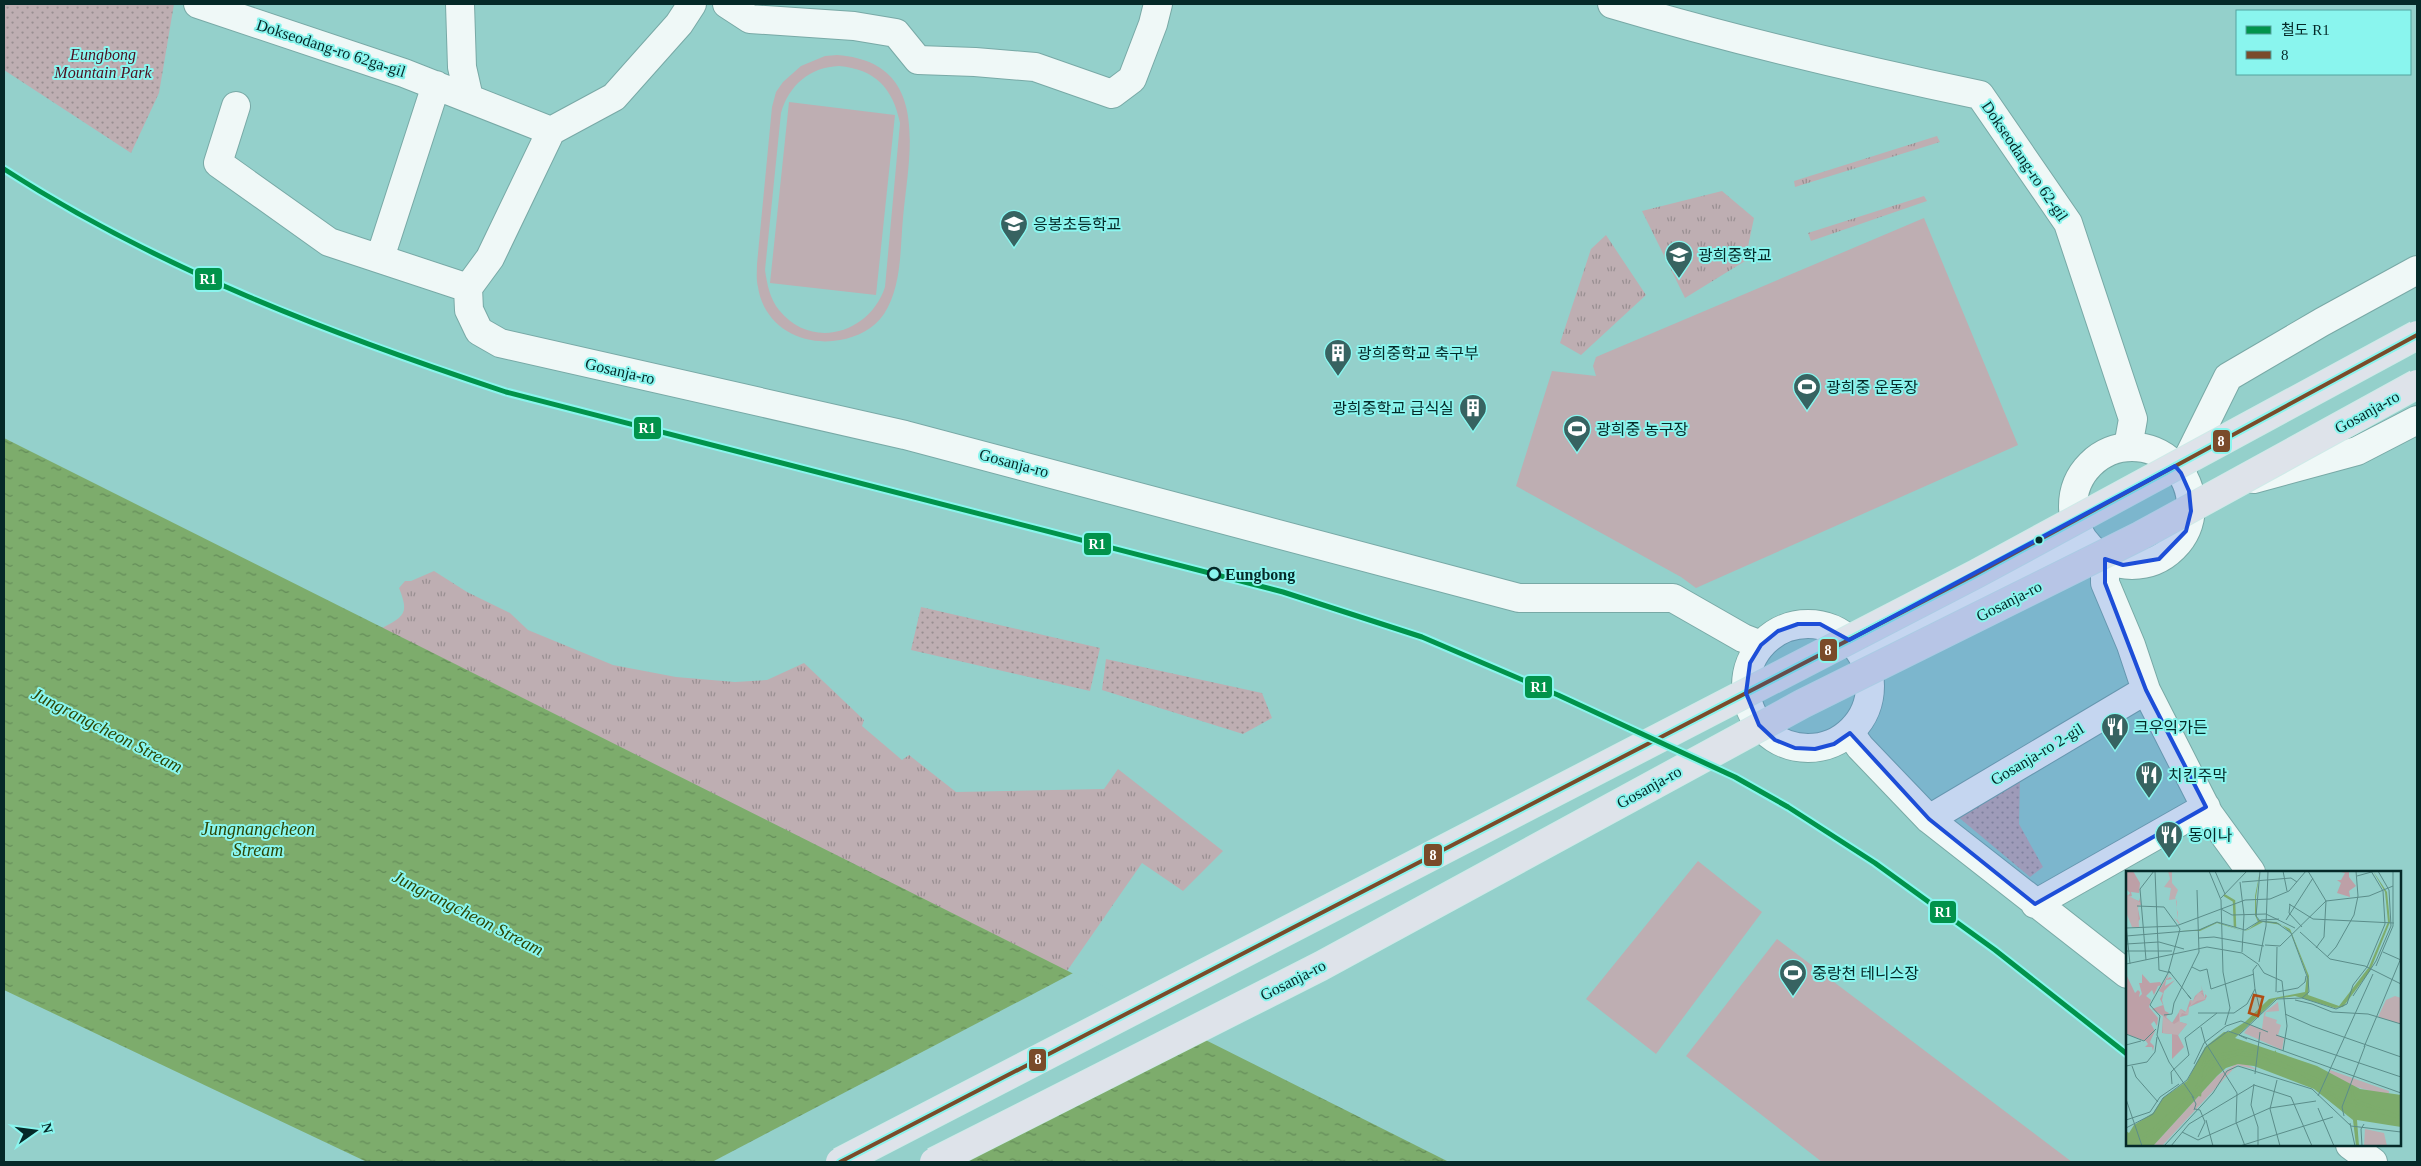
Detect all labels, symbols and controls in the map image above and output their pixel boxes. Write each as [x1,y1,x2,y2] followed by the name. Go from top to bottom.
[2236,10,2411,75] legend
[254,16,408,81] street label: Dokseodang-ro 62ga-gil
[2281,22,2330,38] text: 철도 R1
[53,46,153,81] park label: Eungbong Mountain Park
[2281,47,2289,63] text: 8
[1978,98,2072,225] street label: Dokseodang-ro 62-gil
[999,209,1029,248] school or university icon: 응봉초등학교
[1033,216,1121,233] place label: 응봉초등학교
[1664,240,1694,279] school or university icon: 광희중학교
[1698,247,1772,264] place label: 광희중학교
[194,267,223,291] line badge: R1
[199,272,217,287] text: R1
[1323,338,1353,377] building icon: 광희중학교 축구부
[1357,345,1479,362] place label: 광희중학교 축구부
[583,355,657,388] street label: Gosanja-ro
[1792,372,1822,411] sports icon: 광희중 운동장
[1826,379,1919,396] place label: 광희중 운동장
[2332,387,2403,438] street label: Gosanja-ro
[1458,393,1488,432] building icon: 광희중학교 급식실
[1332,400,1454,417] place label: 광희중학교 급식실
[1562,414,1592,453] sports icon: 광희중 농구장
[633,416,662,440] line badge: R1
[638,421,656,436] text: R1
[1596,421,1689,438] place label: 광희중 농구장
[2212,429,2231,453] line badge: 8
[2218,434,2225,449] text: 8
[977,446,1051,481] street label: Gosanja-ro
[1083,532,1112,556] line badge: R1
[2034,535,2044,545] unlabelled marker
[1088,537,1106,552] text: R1
[1225,566,1295,584] place label: Eungbong
[1207,567,1221,581] marker: Eungbong
[1973,577,2045,626] street label: Gosanja-ro
[1819,638,1838,662] line badge: 8
[1825,643,1832,658] text: 8
[1524,675,1553,699] line badge: R1
[1530,680,1548,695] text: R1
[28,683,186,777] water label: Jungrangcheon Stream
[2100,712,2130,751] restaurant icon: 크우익가든
[1987,719,2087,789] street label: Gosanja-ro 2-gil
[2134,719,2208,736] place label: 크우익가든
[2134,760,2164,799] restaurant icon: 치킨주막
[1614,762,1685,813] street label: Gosanja-ro
[2168,767,2227,784] place label: 치킨주막
[201,819,315,860] water label: Jungnangcheon Stream
[2154,820,2184,859] restaurant icon: 동이나
[2188,827,2232,844] place label: 동이나
[1423,843,1443,867] line badge: 8
[1430,848,1437,863] text: 8
[389,866,547,960] water label: Jungrangcheon Stream
[2126,871,2401,1146] inset map
[1929,900,1957,924] line badge: R1
[1934,905,1952,920] text: R1
[1257,956,1329,1005] street label: Gosanja-ro
[1778,958,1808,997] sports icon: 중랑천 테니스장
[1812,965,1919,982] place label: 중랑천 테니스장
[1028,1048,1047,1072] line badge: 8
[1035,1052,1042,1067] text: 8
[10,1106,60,1156] north arrow
[39,1121,56,1135] text: N

